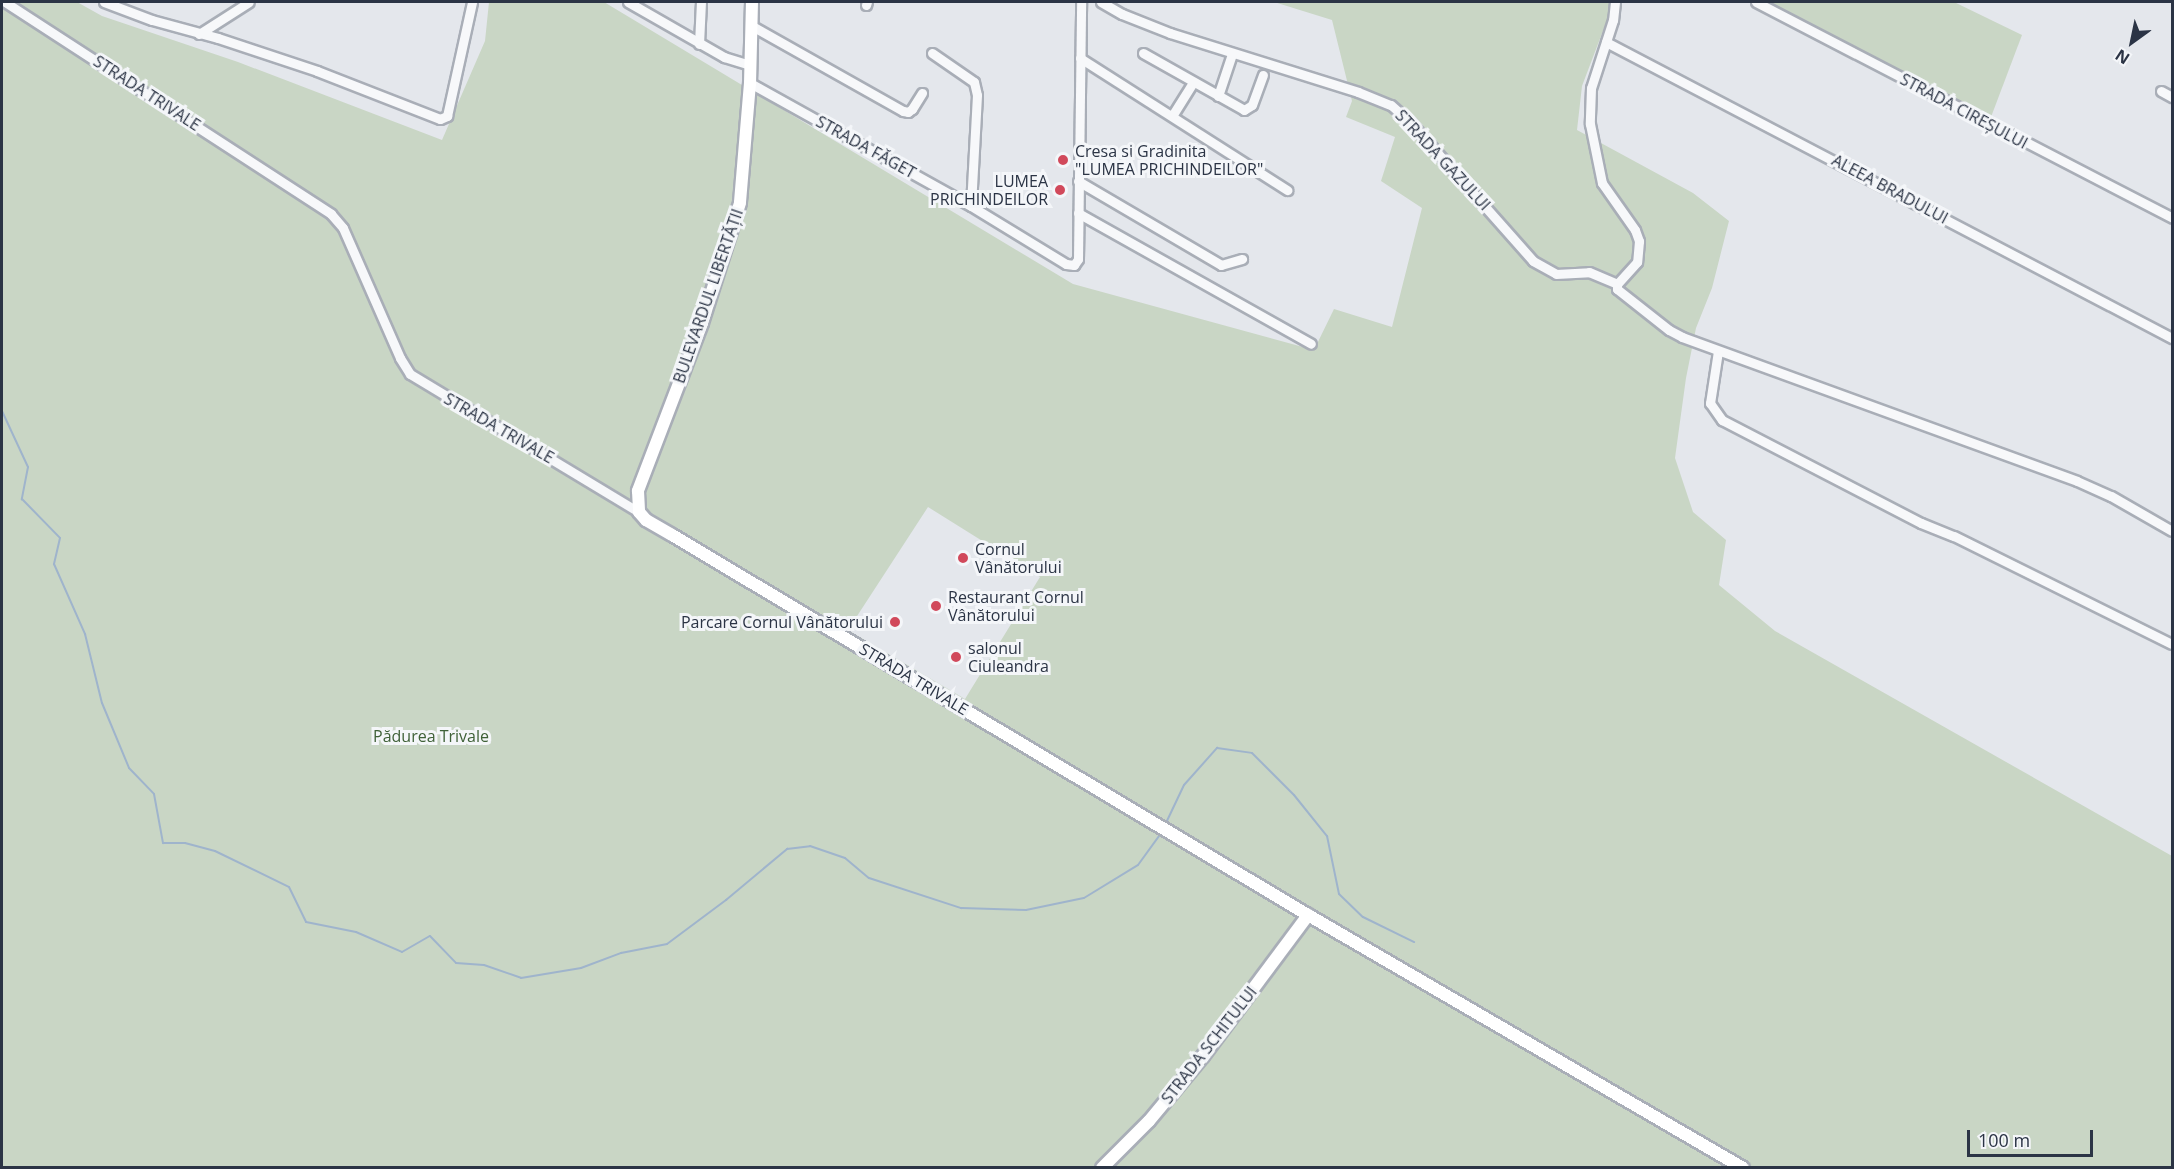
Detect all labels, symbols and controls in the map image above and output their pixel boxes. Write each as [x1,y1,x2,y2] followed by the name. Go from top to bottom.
[2102,12,2162,72] north arrow
[2111,44,2134,70] text: N
[90,51,204,135] street label: STRADA TRIVALE
[1897,69,2031,153] street label: STRADA CIREȘULUI
[1391,106,1495,214] street label: STRADA GAZULUI
[813,112,919,182] street label: STRADA FĂGET
[1075,141,1263,179] place label: Cresa si Gradinita "LUMEA PRICHINDEILOR"
[1829,150,1951,228] street label: ALEEA BRADULUI
[1056,153,1070,167] marker: Cresa si Gradinita "LUMEA PRICHINDEILOR"
[930,171,1048,209] place label: LUMEA PRICHINDEILOR
[1053,183,1067,197] marker: LUMEA PRICHINDEILOR
[669,206,747,386] street label: BULEVARDUL LIBERTĂȚII
[441,389,557,467] street label: STRADA TRIVALE
[975,539,1062,577] place label: Cornul Vânătorului
[956,551,970,565] marker: Cornul Vânătorului
[948,587,1084,625] place label: Restaurant Cornul Vânătorului
[929,599,943,613] marker: Restaurant Cornul Vânătorului
[681,612,883,632] place label: Parcare Cornul Vânătorului
[888,615,902,629] marker: Parcare Cornul Vânătorului
[968,638,1049,676] place label: salonul Ciuleandra
[856,639,972,719] street label: STRADA TRIVALE
[949,650,963,664] marker: salonul Ciuleandra
[373,726,489,746] park label: Pădurea Trivale
[1157,983,1261,1107] street label: STRADA SCHITULUI
[1970,1118,2096,1156] scale bar
[1978,1128,2030,1152] text: 100 m

